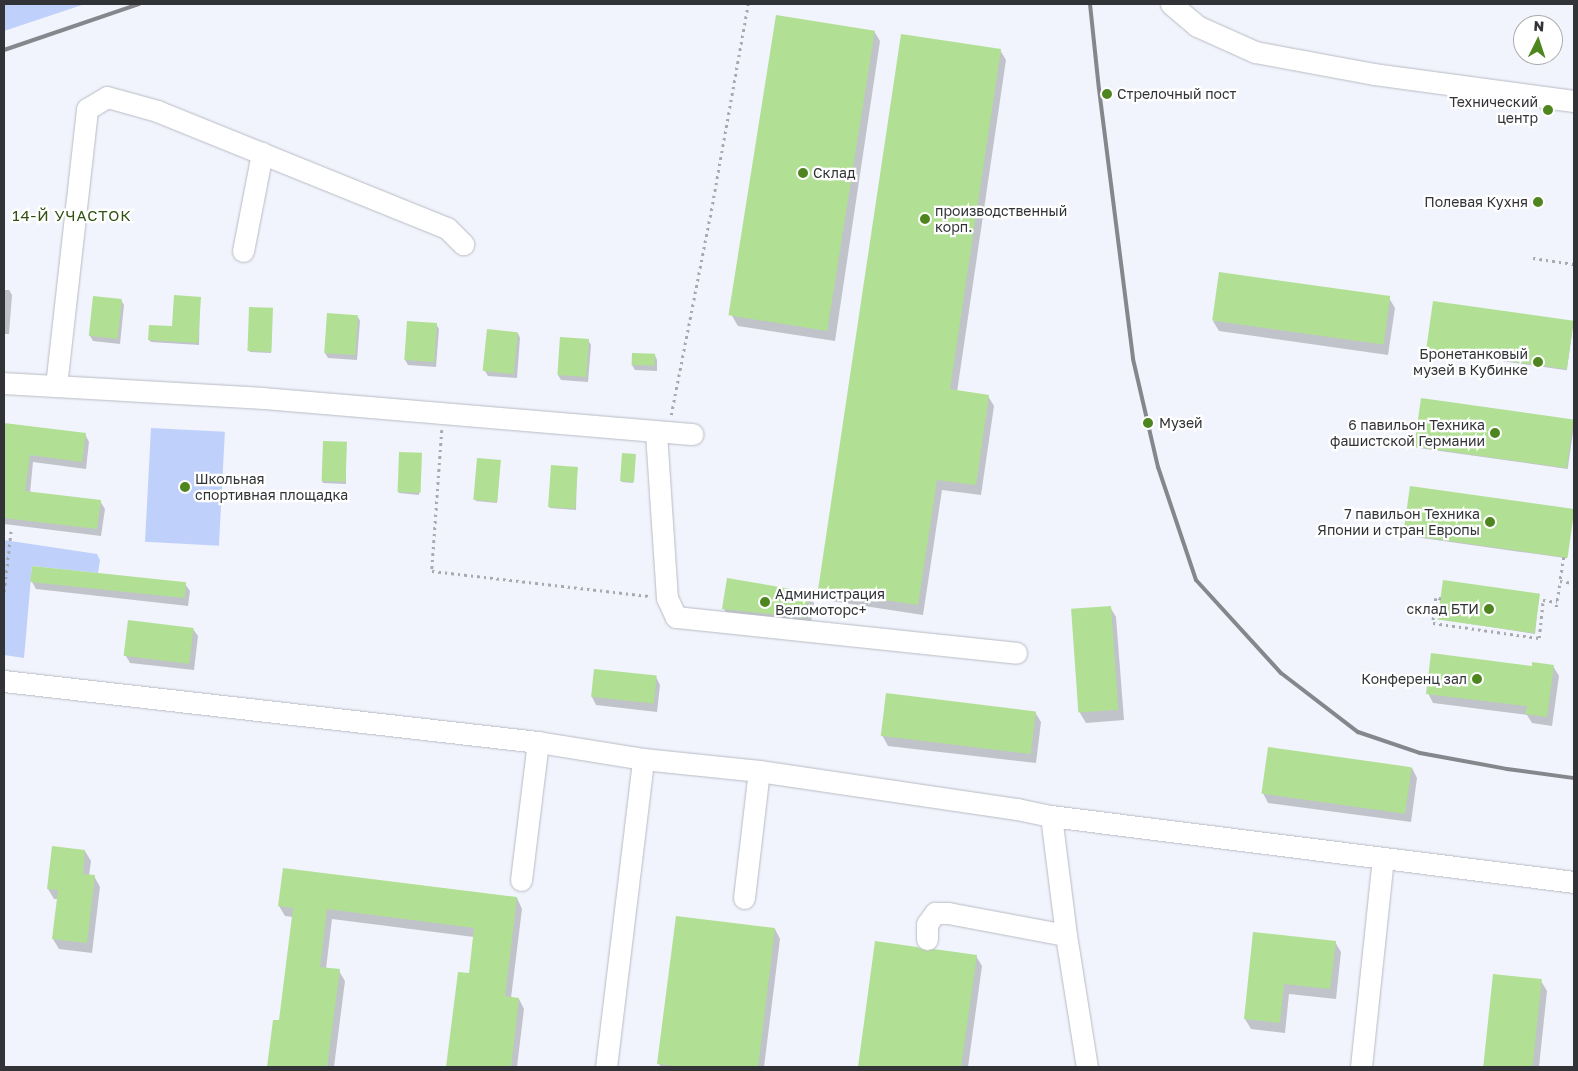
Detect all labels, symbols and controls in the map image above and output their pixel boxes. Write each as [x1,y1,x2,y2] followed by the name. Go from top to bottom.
[1513,15,1563,65] north arrow
[1533,17,1545,34] text: N
[1117,86,1236,102] place label: Стрелочный пост
[1101,88,1113,100] marker: Стрелочный пост
[1449,94,1538,126] place label: Технический центр
[1542,104,1554,116] marker: Технический центр
[813,165,855,181] place label: Склад
[797,167,809,179] marker: Склад
[1424,194,1528,210] place label: Полевая Кухня
[1532,196,1544,208] marker: Полевая Кухня
[935,203,1067,236] place label: производственный корп.
[11,207,133,225] district label: 14-Й УЧАСТОК
[919,213,931,225] marker: производственный корп.
[1413,346,1528,378] place label: Бронетанковый музей в Кубинке
[1532,356,1544,368] marker: Бронетанковый музей в Кубинке
[1159,415,1203,431] place label: Музей
[1141,416,1155,430] marker: Музей
[1330,417,1485,450] place label: 6 павильон Техника фашистской Германии
[1489,427,1501,439] marker: 6 павильон Техника фашистской Германии
[195,471,348,504] place label: Школьная спортивная площадка
[179,481,191,493] marker: Школьная спортивная площадка
[1317,506,1480,538] place label: 7 павильон Техника Японии и стран Европы
[1484,516,1496,528] marker: 7 павильон Техника Японии и стран Европы
[775,586,885,618] place label: Администрация Веломоторс+
[759,596,771,608] marker: Администрация Веломоторс+
[1407,601,1479,617] place label: склад БТИ
[1483,603,1495,615] marker: склад БТИ
[1361,671,1467,687] place label: Конференц зал
[1471,673,1483,685] marker: Конференц зал

